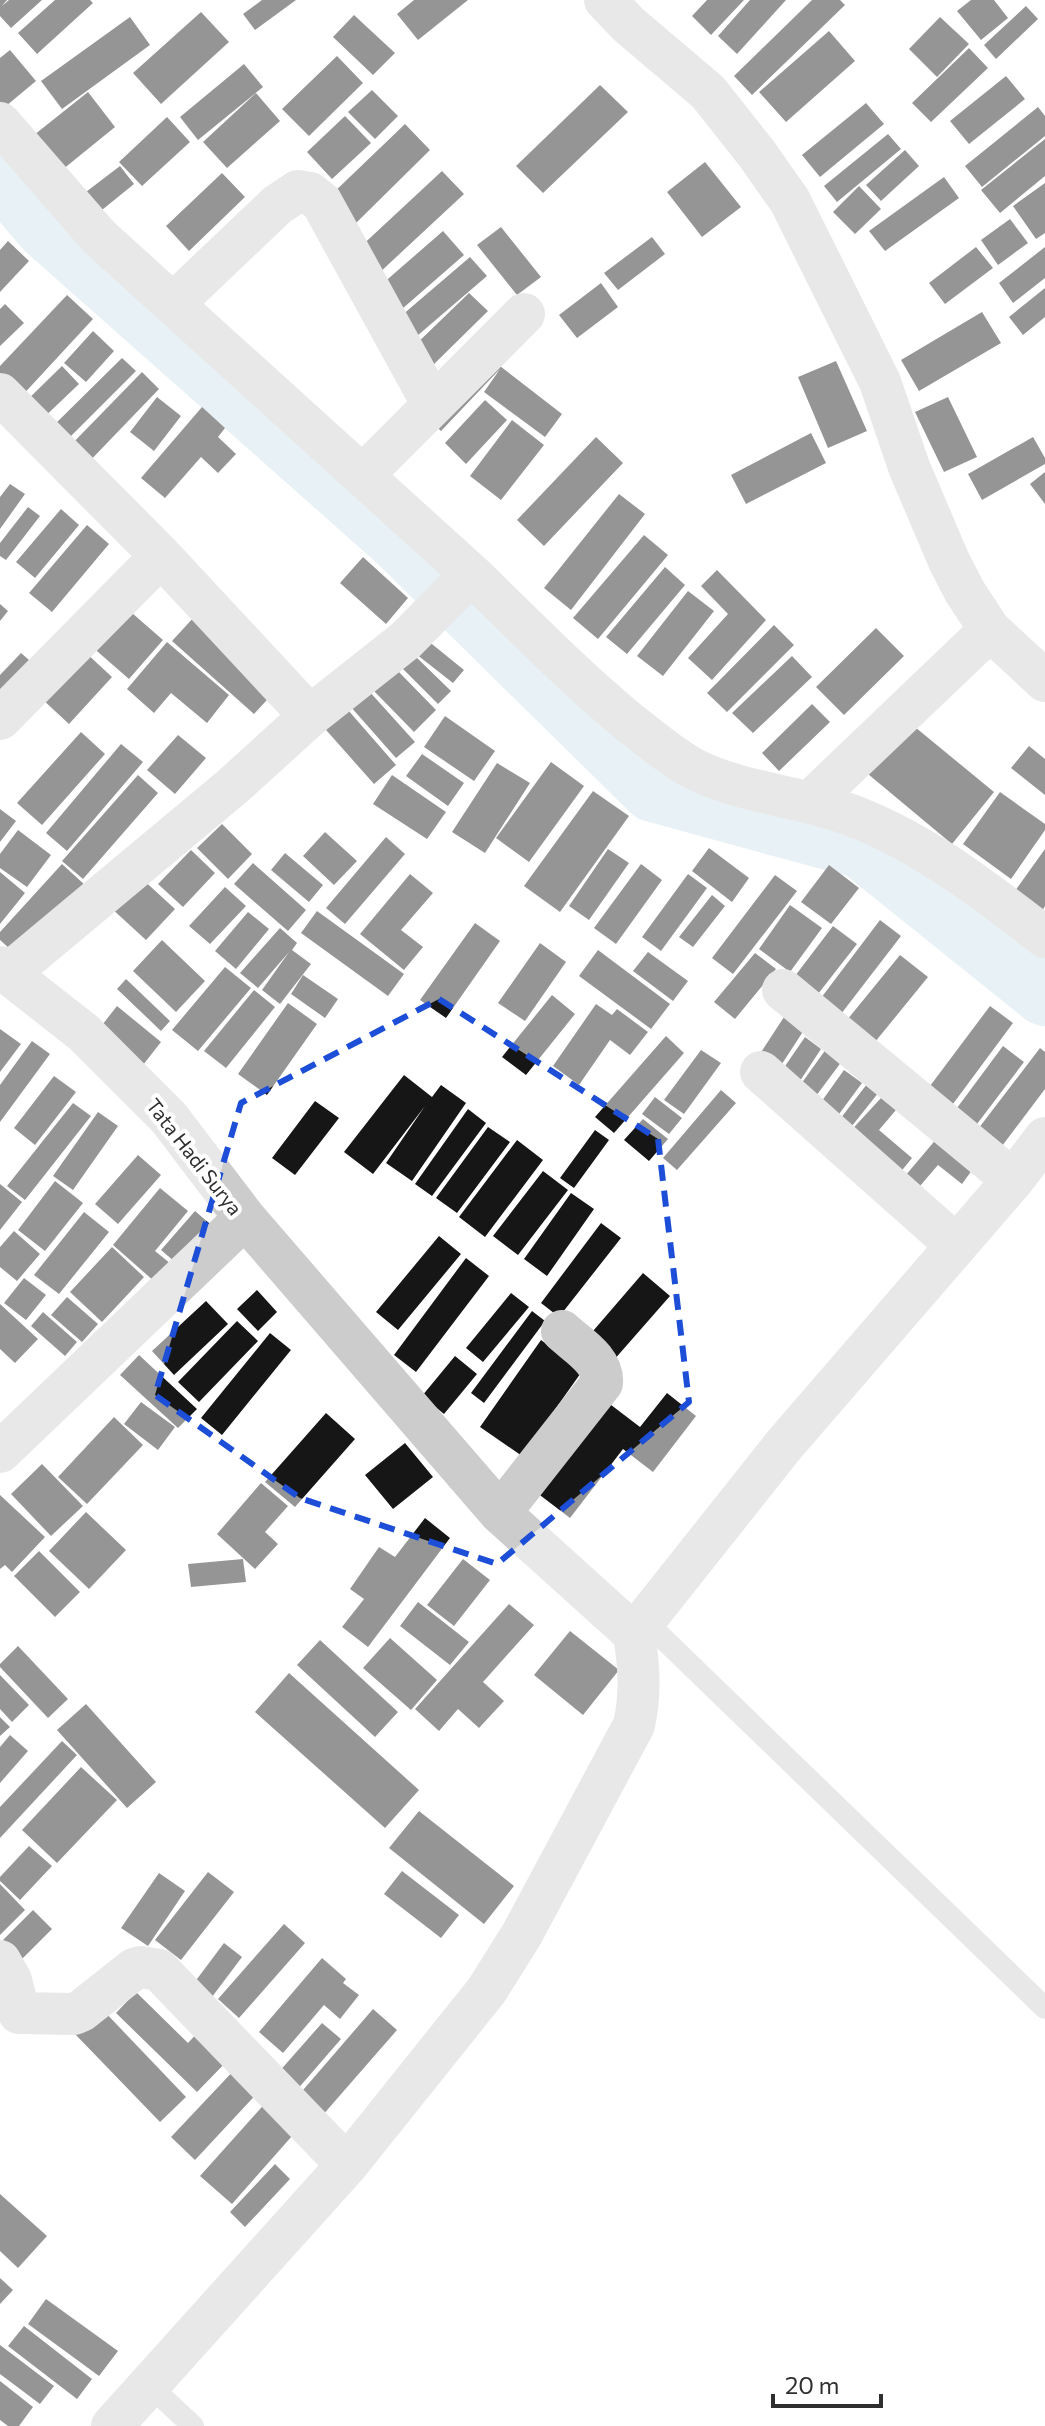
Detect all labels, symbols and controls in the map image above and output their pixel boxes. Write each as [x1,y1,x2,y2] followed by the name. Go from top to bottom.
[142,1093,248,1220] street label: Tata Hadi Surya
[773,2358,881,2408] scale bar
[785,2370,839,2399] text: 20 m

